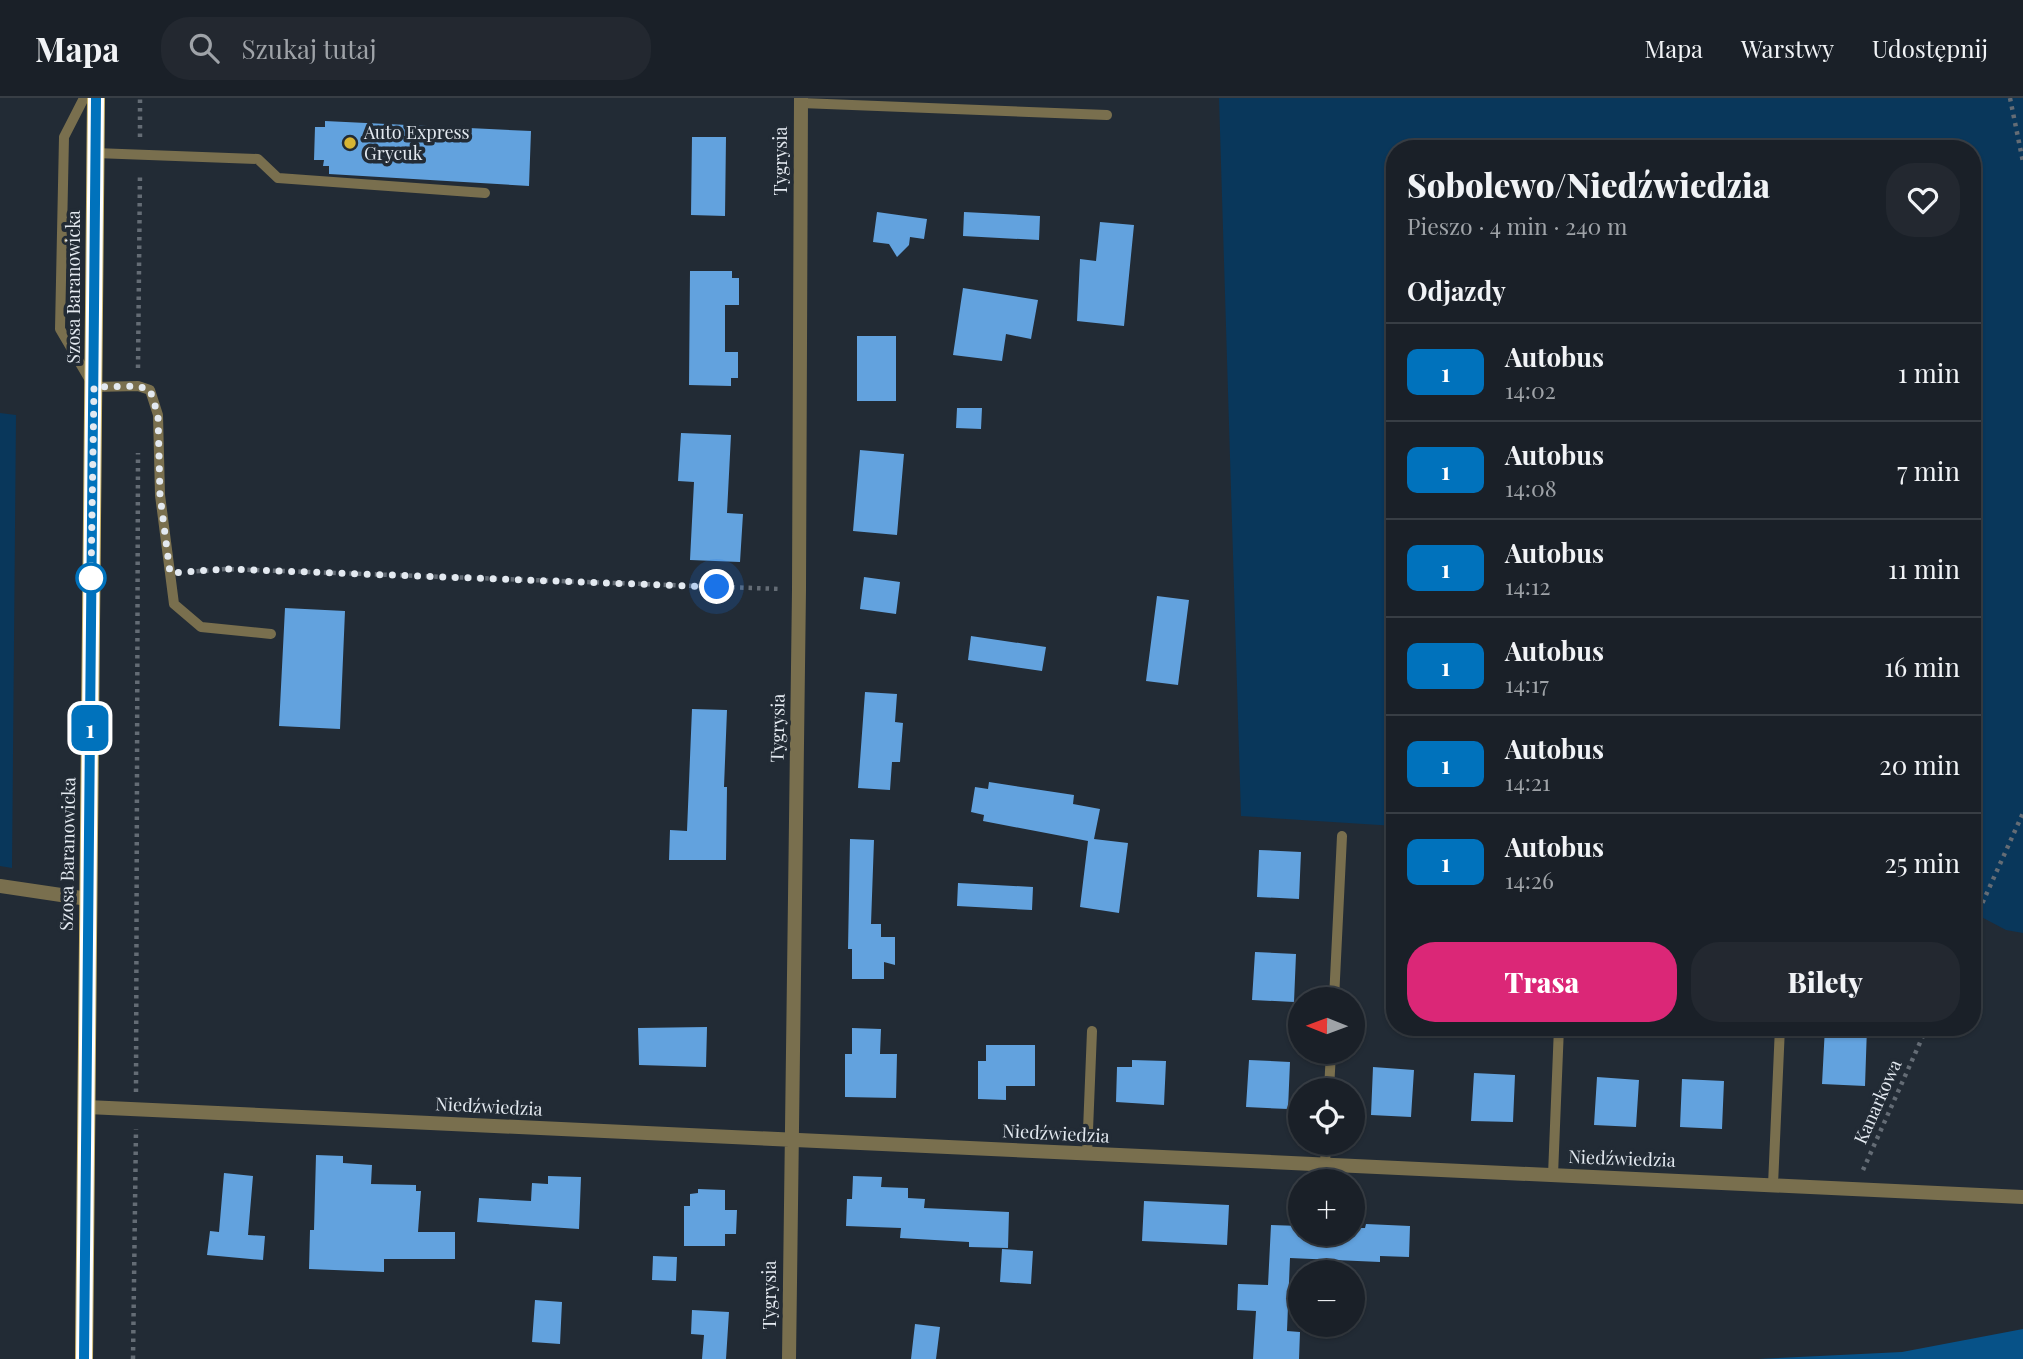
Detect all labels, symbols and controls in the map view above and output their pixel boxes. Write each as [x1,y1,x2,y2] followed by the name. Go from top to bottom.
[161,17,651,80] search box
[35,26,119,70] text: Mapa
[185,29,223,67] icon: search
[241,31,376,66] text: Szukaj tutaj
[1644,32,1703,64] text: Mapa
[1741,32,1834,64] text: Warstwy
[1872,32,1988,64] text: Udostępnij
[363,120,470,165] place label: Auto Express Grycuk
[768,127,792,195] street label: Tygrysia
[342,135,358,151] marker: Auto Express Grycuk
[1407,162,1770,206] text: Sobolewo/Niedźwiedzia
[1886,163,1960,237] button: heart
[61,210,85,364] street label: Szosa Baranowicka
[1407,210,1628,241] text: Pieszo · 4 min · 240 m
[1407,273,1506,308] text: Odjazdy
[1505,339,1604,374] text: Autobus
[1898,355,1960,390] text: 1 min
[1441,356,1450,388] text: 1
[1505,374,1556,405] text: 14:02
[1505,437,1604,472] text: Autobus
[1897,453,1960,488] text: 7 min
[1441,454,1450,486] text: 1
[1505,472,1557,503] text: 14:08
[1505,535,1604,570] text: Autobus
[1888,551,1960,586] text: 11 min
[1441,552,1450,584] text: 1
[76,563,106,593] unlabelled marker
[699,569,734,604] your location
[1505,570,1551,601] text: 14:12
[1505,633,1604,668] text: Autobus
[1884,649,1960,684] text: 16 min
[1441,650,1450,682] text: 1
[1505,668,1549,699] text: 14:17
[764,693,790,763] street label: Tygrysia
[67,705,113,751] line badge: 1
[85,712,95,744] text: 1
[1505,731,1604,766] text: Autobus
[1879,747,1960,782] text: 20 min
[1441,748,1450,780] text: 1
[1505,766,1551,797] text: 14:21
[54,777,80,931] street label: Szosa Baranowicka
[1505,829,1604,864] text: Autobus
[1884,845,1960,880] text: 25 min
[1441,846,1450,878] text: 1
[1505,864,1554,895] text: 14:26
[1407,942,1677,1022] button: Trasa
[1691,942,1960,1022] button: Bilety
[1288,987,1365,1064] north arrow
[1288,987,1365,1337] map controls
[1848,1056,1906,1148] street label: Kanarkowa
[1288,1078,1365,1155] button: locate
[435,1091,543,1121] street label: Niedźwiedzia
[1002,1118,1110,1148] street label: Niedźwiedzia
[1568,1144,1676,1172] street label: Niedźwiedzia
[1288,1169,1365,1246] button: +
[1288,1260,1365,1337] button: −
[757,1261,781,1329] street label: Tygrysia

